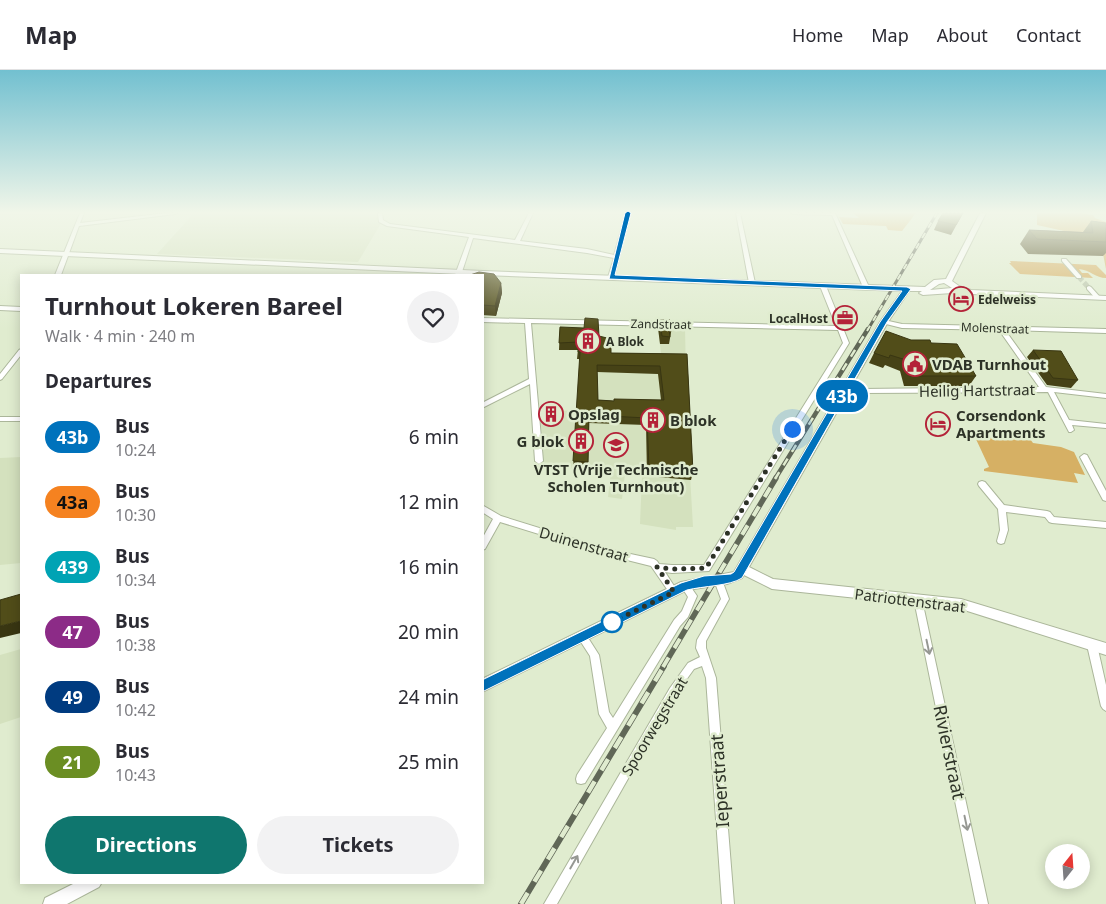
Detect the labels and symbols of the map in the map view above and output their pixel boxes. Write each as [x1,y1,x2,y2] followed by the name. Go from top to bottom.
[948,286,974,312] hotel icon: Edelweiss
[978,291,1036,308] place label: Edelweiss
[832,305,858,331] office icon: LocalHost
[769,310,828,327] place label: LocalHost
[630,315,692,333] street label: Zandstraat
[961,318,1030,338] street label: Molenstraat
[575,328,601,354] building icon: A Blok
[606,333,644,350] place label: A Blok
[902,351,928,377] public building icon: VDAB Turnhout
[932,354,1047,374] place label: VDAB Turnhout
[919,379,1036,401] street label: Heilig Hartstraat
[813,380,871,412] line badge: 43b
[538,401,564,427] building icon: Opslag
[568,404,620,424] place label: Opslag
[956,405,1047,442] place label: Corsendonk Apartments
[640,407,666,433] building icon: B blok
[670,410,717,430] place label: B blok
[925,411,951,437] hotel icon: Corsendonk Apartments
[780,417,805,442] your location
[568,428,594,454] building icon: G blok
[517,431,565,451] place label: G blok
[603,432,629,458] school or university icon: VTST (Vrije Technische Scholen Turnhout)
[534,459,698,496] place label: VTST (Vrije Technische Scholen Turnhout)
[537,522,631,566] street label: Duinenstraat
[854,583,967,617] street label: Patriottenstraat
[601,611,623,633] unlabelled marker
[924,639,933,655] one-way arrow
[617,672,692,779] street label: Spoorwegstraat
[928,703,972,802] street label: Rivierstraat
[704,733,734,829] street label: Ieperstraat
[961,815,971,831] one-way arrow
[1045,844,1090,889] north arrow
[569,854,579,869] one-way arrow

